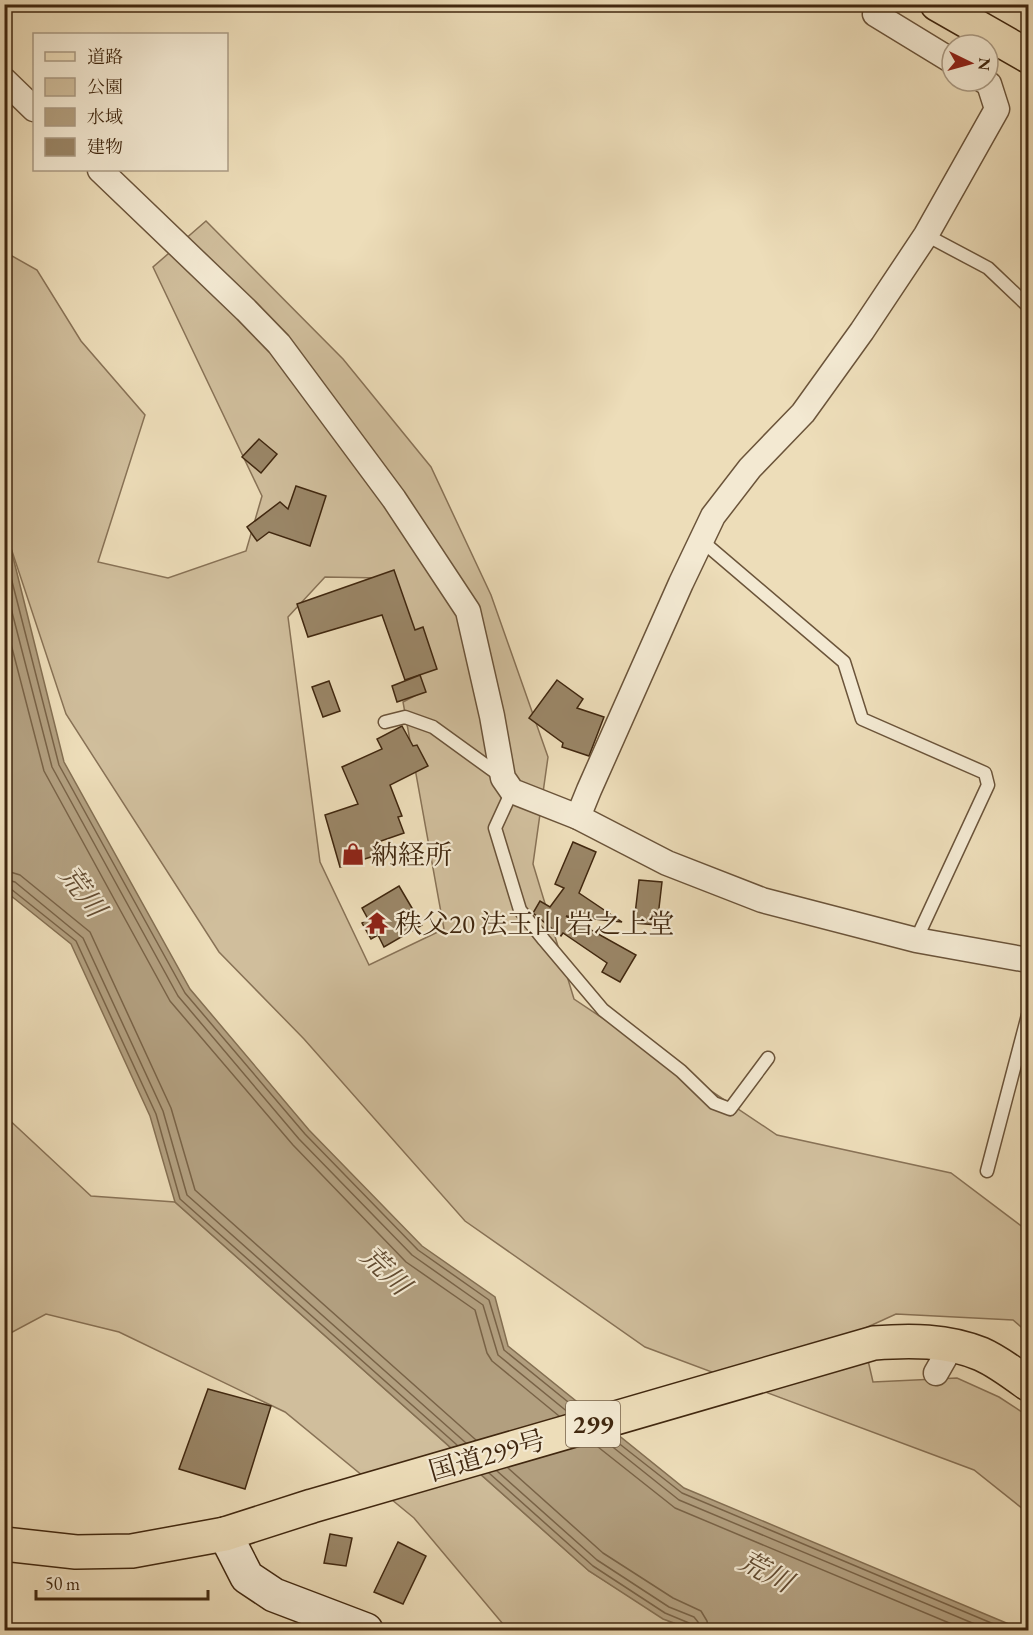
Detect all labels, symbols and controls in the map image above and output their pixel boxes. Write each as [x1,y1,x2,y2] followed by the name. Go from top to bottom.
[33,33,228,171] legend
[940,33,1000,93] north arrow
[87,45,123,68] text: 道路
[973,57,995,72] text: N
[87,75,123,98] text: 公園
[87,105,123,128] text: 水域
[87,135,123,158] text: 建物
[371,837,452,872] place label: 納経所
[340,841,366,867] shop icon: 納経所
[52,858,116,927] water label: 荒川
[395,906,675,941] place label: 秩父20 法王山 岩之上堂
[364,910,390,936] temple icon: 秩父20 法王山 岩之上堂
[353,1238,421,1304] water label: 荒川
[566,1401,620,1447] road number: 299
[425,1422,549,1488] street label: 国道299号
[733,1542,802,1601] water label: 荒川
[36,1563,208,1601] scale bar
[45,1572,80,1595] text: 50 m

